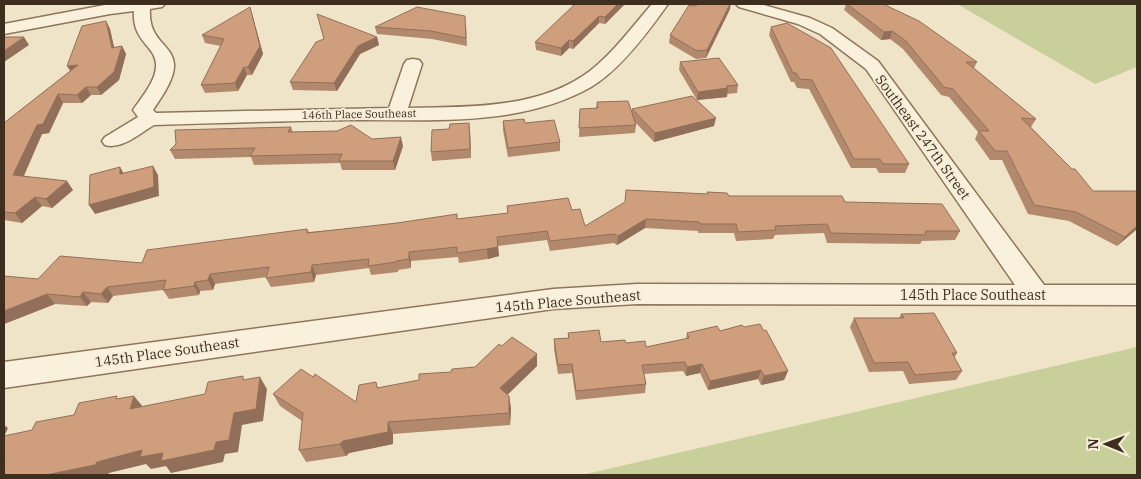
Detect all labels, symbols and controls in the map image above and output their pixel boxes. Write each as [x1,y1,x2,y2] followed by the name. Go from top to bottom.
[872,71,974,203] street label: Southeast 247th Street
[302,106,417,122] street label: 146th Place Southeast
[494,286,642,316] street label: 145th Place Southeast
[900,286,1046,304] street label: 145th Place Southeast
[93,333,241,371] street label: 145th Place Southeast
[1081,419,1131,469] north arrow
[1084,438,1102,449] text: N

